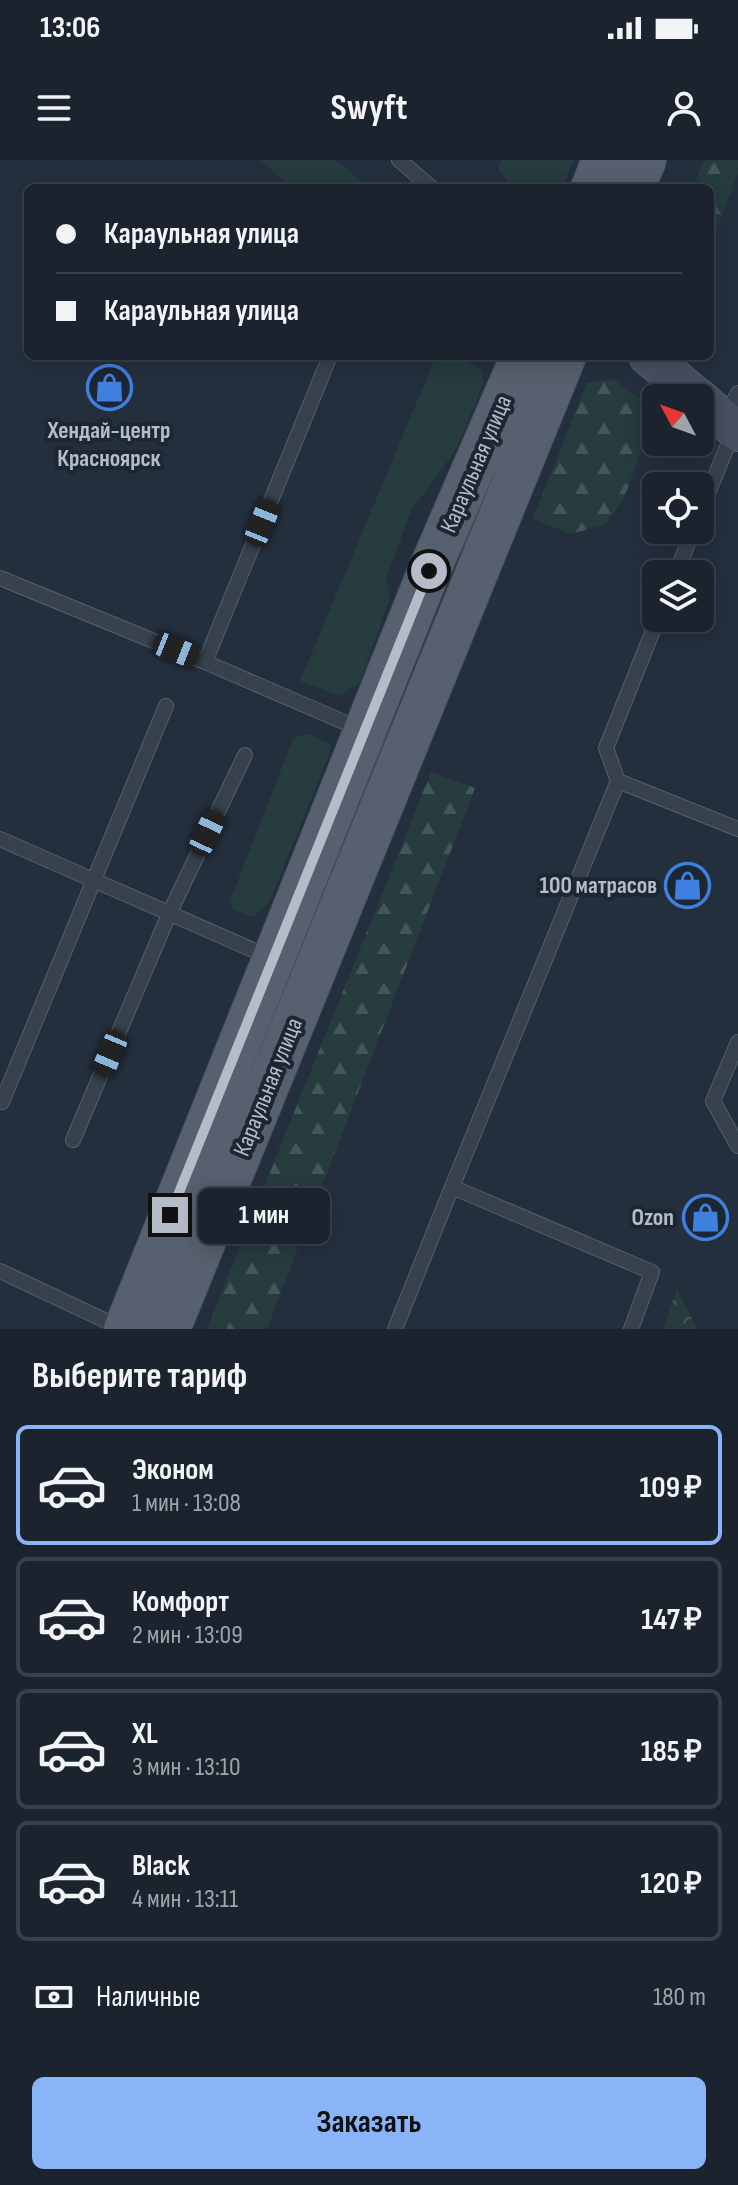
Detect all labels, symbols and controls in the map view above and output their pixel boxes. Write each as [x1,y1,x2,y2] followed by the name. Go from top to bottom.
[40,10,100,46] text: 13:06
[32,86,76,130] icon: menu
[662,86,706,130] icon: person
[331,87,407,130] text: Swyft
[104,216,299,252] text: Караульная улица
[104,293,299,329] text: Караульная улица
[85,364,133,412] shop icon: Хендай-центр Красноярск
[642,384,714,456] north arrow
[642,384,714,632] map controls
[434,391,518,537] street label: Караульная улица
[47,416,170,473] place label: Хендай-центр Красноярск
[642,472,714,544] button: locate
[242,496,282,550] car
[411,553,447,589] route start
[642,560,714,632] button: layers
[149,630,203,670] car
[186,806,228,860] car
[664,861,712,909] shop icon: 100 матрасов
[540,871,657,900] place label: 100 матрасов
[227,1014,309,1160] street label: Караульная улица
[90,1027,130,1081] car
[198,1187,330,1243] callout: 1 мин
[681,1193,729,1241] shop icon: Ozon
[152,1197,188,1233] route end
[239,1200,289,1231] text: 1 мин
[632,1203,674,1232] place label: Ozon
[32,1355,247,1398] text: Выберите тариф
[36,1449,108,1521] icon: car
[132,1452,214,1488] text: Эконом
[640,1470,702,1506] text: 109 ₽
[132,1488,241,1519] text: 1 мин · 13:08
[36,1581,108,1653] icon: car
[132,1584,229,1620] text: Комфорт
[641,1602,702,1638] text: 147 ₽
[132,1620,243,1651] text: 2 мин · 13:09
[36,1713,108,1785] icon: car
[132,1716,158,1752] text: XL
[641,1734,702,1770] text: 185 ₽
[132,1752,241,1783] text: 3 мин · 13:10
[36,1845,108,1917] icon: car
[132,1848,190,1884] text: Black
[640,1866,702,1902] text: 120 ₽
[132,1884,238,1915] text: 4 мин · 13:11
[32,1975,76,2019] icon: cash
[96,1979,201,2015] text: Наличные
[653,1982,706,2013] text: 180 m
[32,2077,706,2169] button: Заказать

